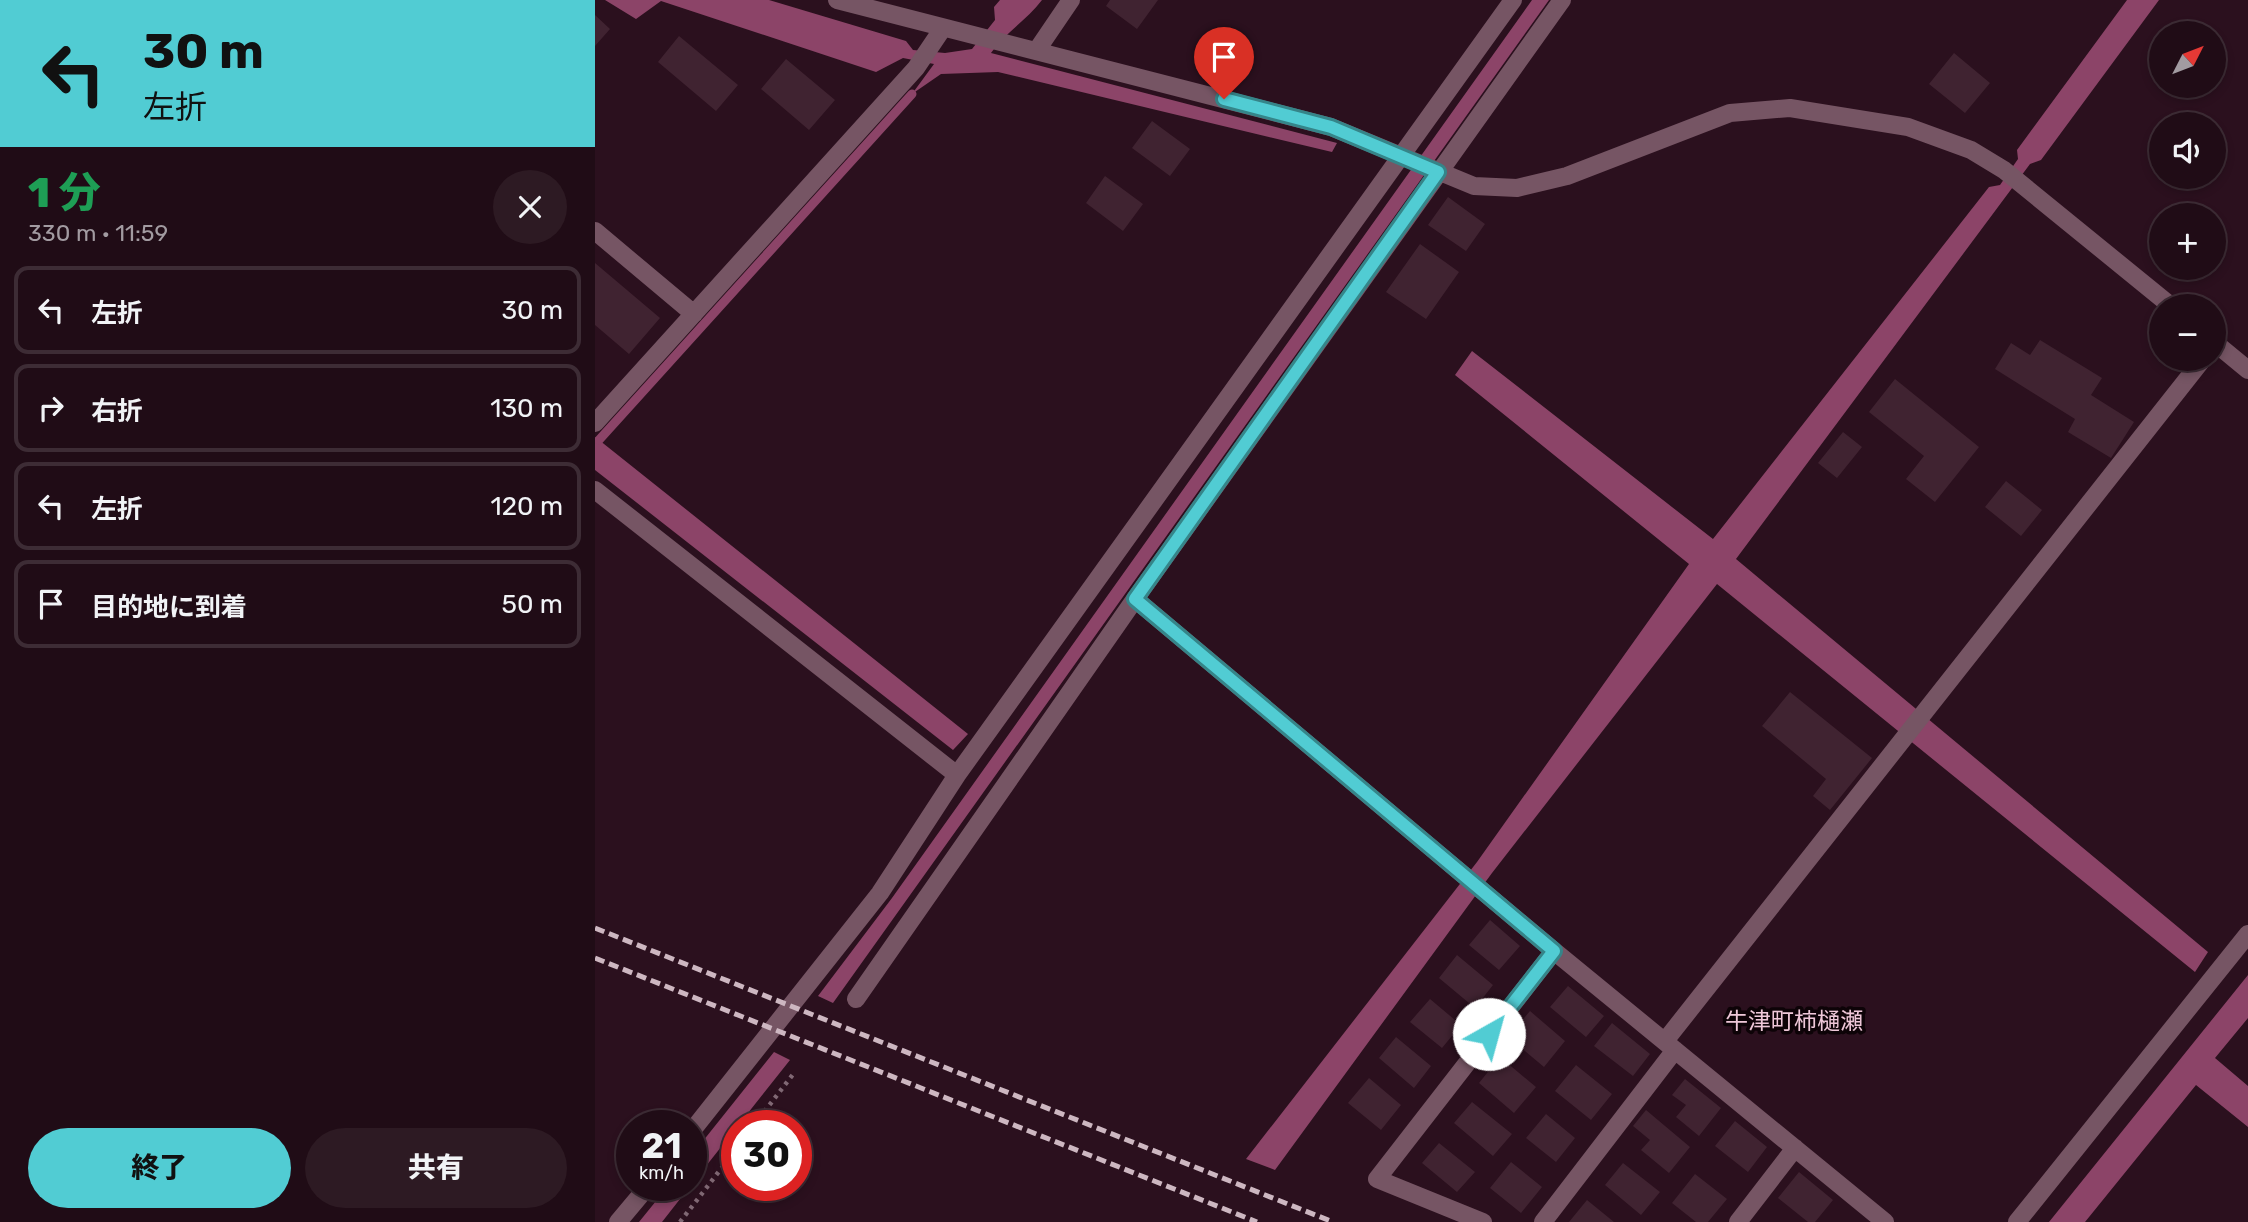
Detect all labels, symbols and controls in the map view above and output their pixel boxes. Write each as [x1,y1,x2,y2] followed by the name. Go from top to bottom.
[2149,21,2226,98] north arrow
[2149,21,2226,371] map controls
[143,22,264,80] text: 30 m
[1194,27,1254,99] pin
[28,28,119,119] icon: left
[1205,38,1243,76] icon: arrive
[143,88,207,126] text: 左折
[2149,112,2226,189] button: sound
[28,168,101,218] text: 1 分
[493,170,567,244] button: close
[2149,203,2226,280] button: +
[28,219,168,247] text: 330 m · 11:59
[32,291,70,329] icon: left
[2149,294,2226,371] button: −
[501,295,563,326] text: 30 m
[91,298,143,329] text: 左折
[32,389,70,427] icon: right
[490,393,563,424] text: 130 m
[91,396,143,427] text: 右折
[32,487,70,525] icon: left
[491,491,563,522] text: 120 m
[91,494,143,525] text: 左折
[32,585,70,623] icon: arrive
[502,589,563,620] text: 50 m
[91,592,247,623] text: 目的地に到着
[1452,997,1526,1071] position arrow
[1725,1007,1863,1035] district label: 牛津町柿樋瀬
[721,1110,812,1201] speed limit sign: 30
[641,1125,682,1167] text: 21
[28,1128,291,1208] button: 終了
[305,1128,567,1208] button: 共有
[639,1162,684,1184] text: km/h

